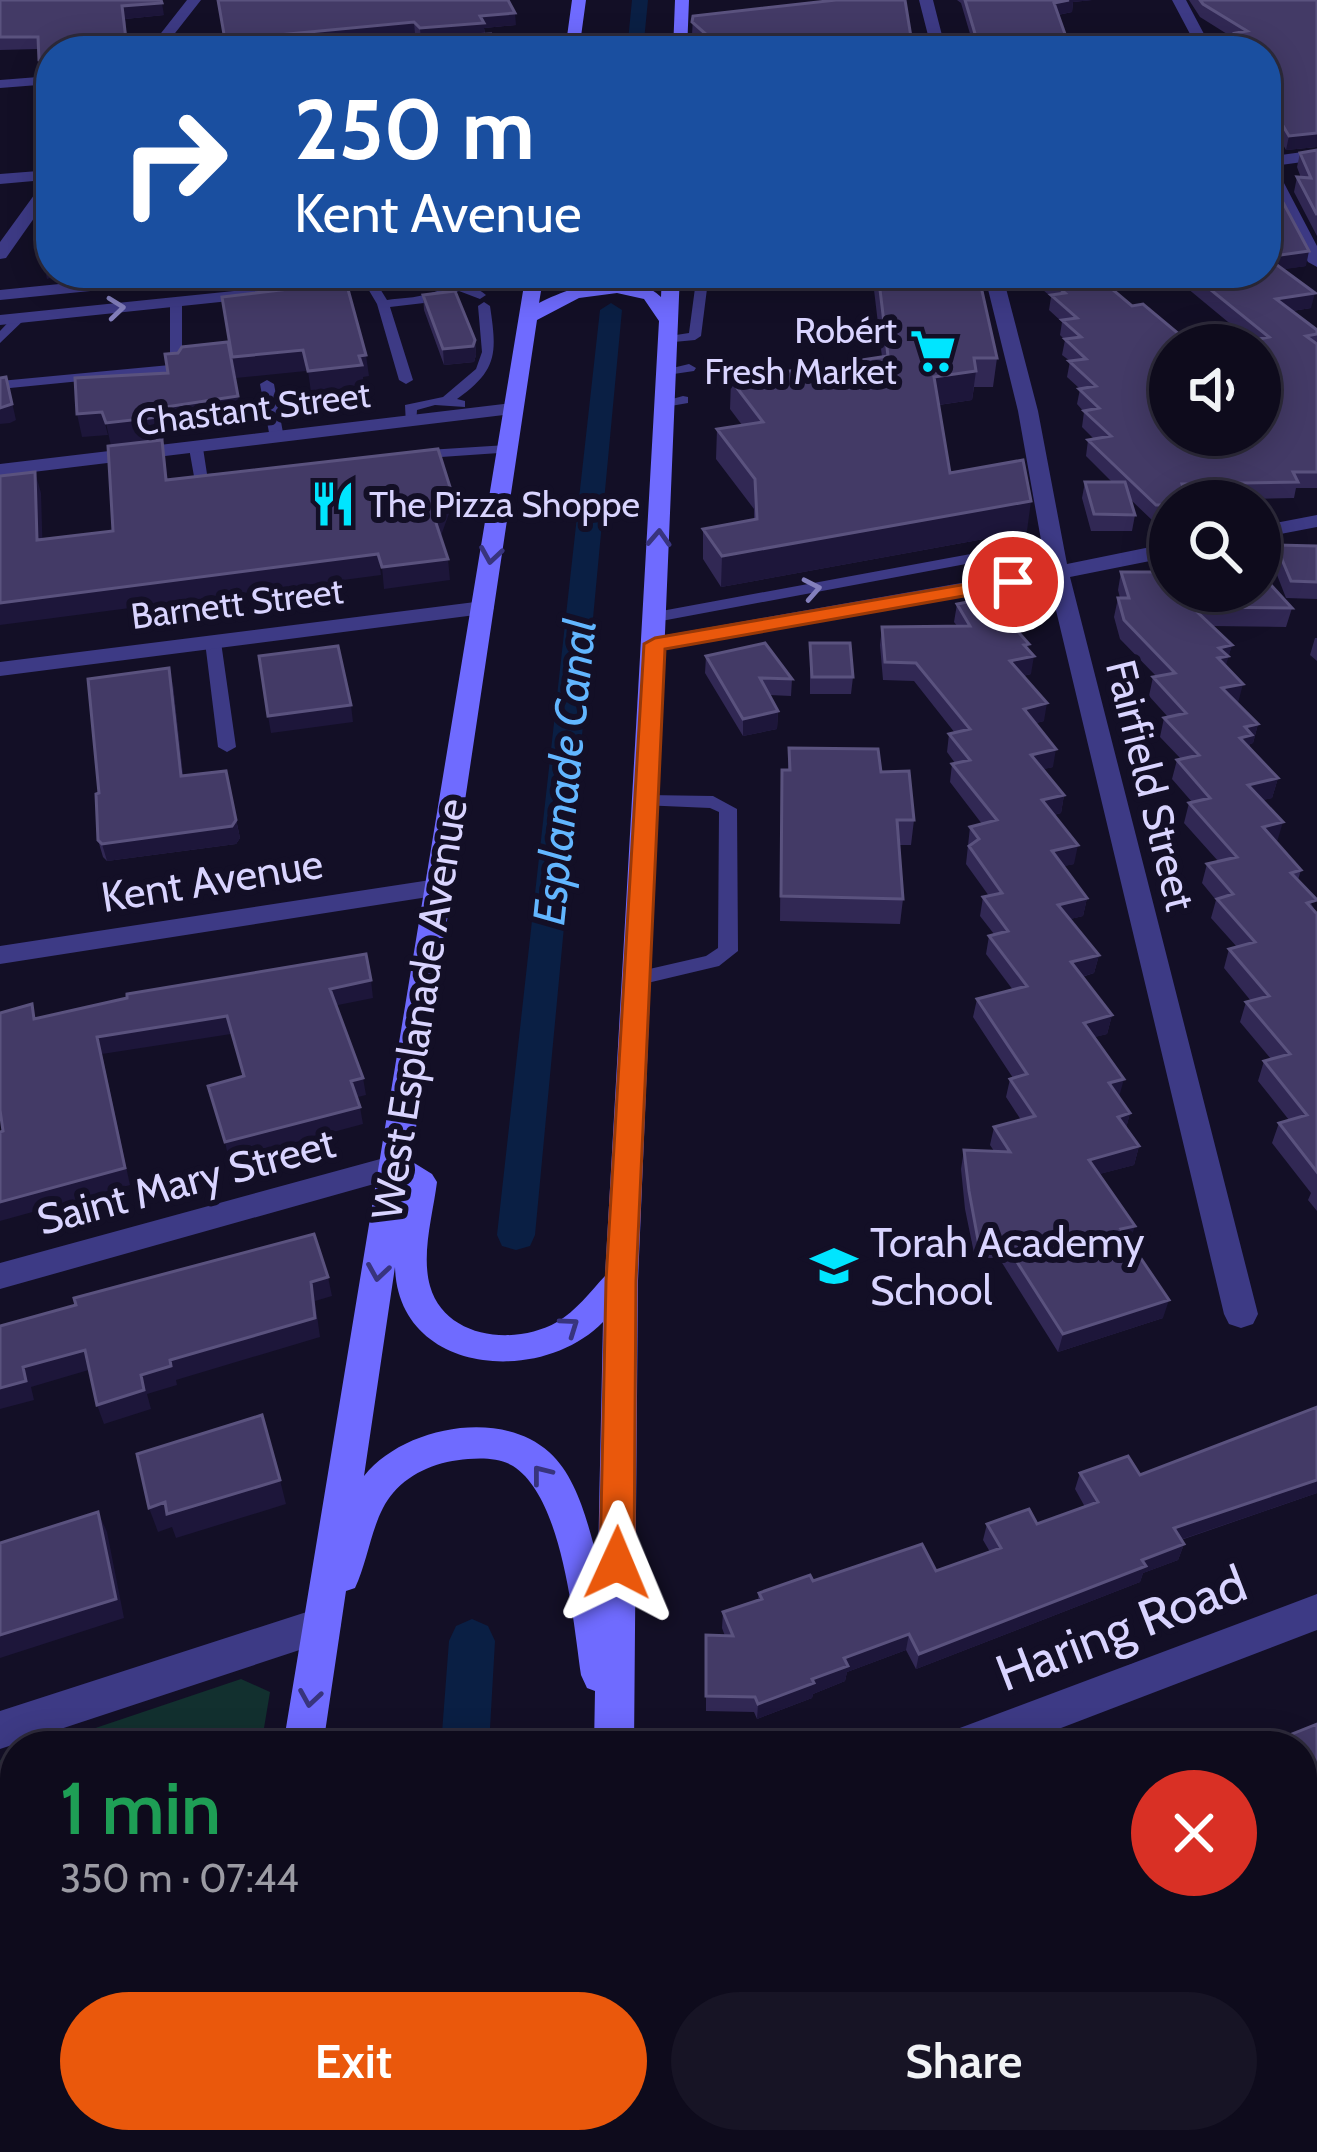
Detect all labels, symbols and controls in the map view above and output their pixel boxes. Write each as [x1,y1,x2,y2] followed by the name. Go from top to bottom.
[294,78,535,180] text: 250 m
[96,84,252,240] icon: right
[294,180,582,246] text: Kent Avenue
[107,296,126,321] one-way arrow
[704,308,897,393] place label: Robért Fresh Market
[1149,324,1281,612] map controls
[1149,324,1281,456] button: sound
[908,326,958,376] supermarket icon: Robért Fresh Market
[133,372,373,444] street label: Chastant Street
[308,479,358,529] restaurant icon: The Pizza Shoppe
[1149,480,1281,612] button: search
[369,482,640,526] place label: The Pizza Shoppe
[646,528,672,547] one-way arrow
[962,531,1064,633] pin
[479,545,505,564] one-way arrow
[980,549,1046,615] icon: arrive
[128,568,346,638] street label: Barnett Street
[802,577,822,603] one-way arrow
[521,616,607,927] water label: Esplanade Canal
[1095,654,1207,916] street label: Fairfield Street
[360,795,478,1223] street label: West Esplanade Avenue
[97,837,327,923] street label: Kent Avenue
[31,1116,341,1246] street label: Saint Mary Street
[870,1216,1144,1316] place label: Torah Academy School
[809,1241,859,1291] school or university icon: Torah Academy School
[366,1262,392,1281] one-way arrow
[556,1319,578,1341] one-way arrow
[534,1466,556,1488] one-way arrow
[554,1500,680,1626] position arrow
[987,1552,1255,1704] street label: Haring Road
[299,1688,324,1708] one-way arrow
[60,1765,221,1852] text: 1 min
[1131,1770,1257,1896] button: close
[60,1854,299,1902] text: 350 m · 07:44
[60,1992,647,2130] button: Exit
[671,1992,1257,2130] button: Share

